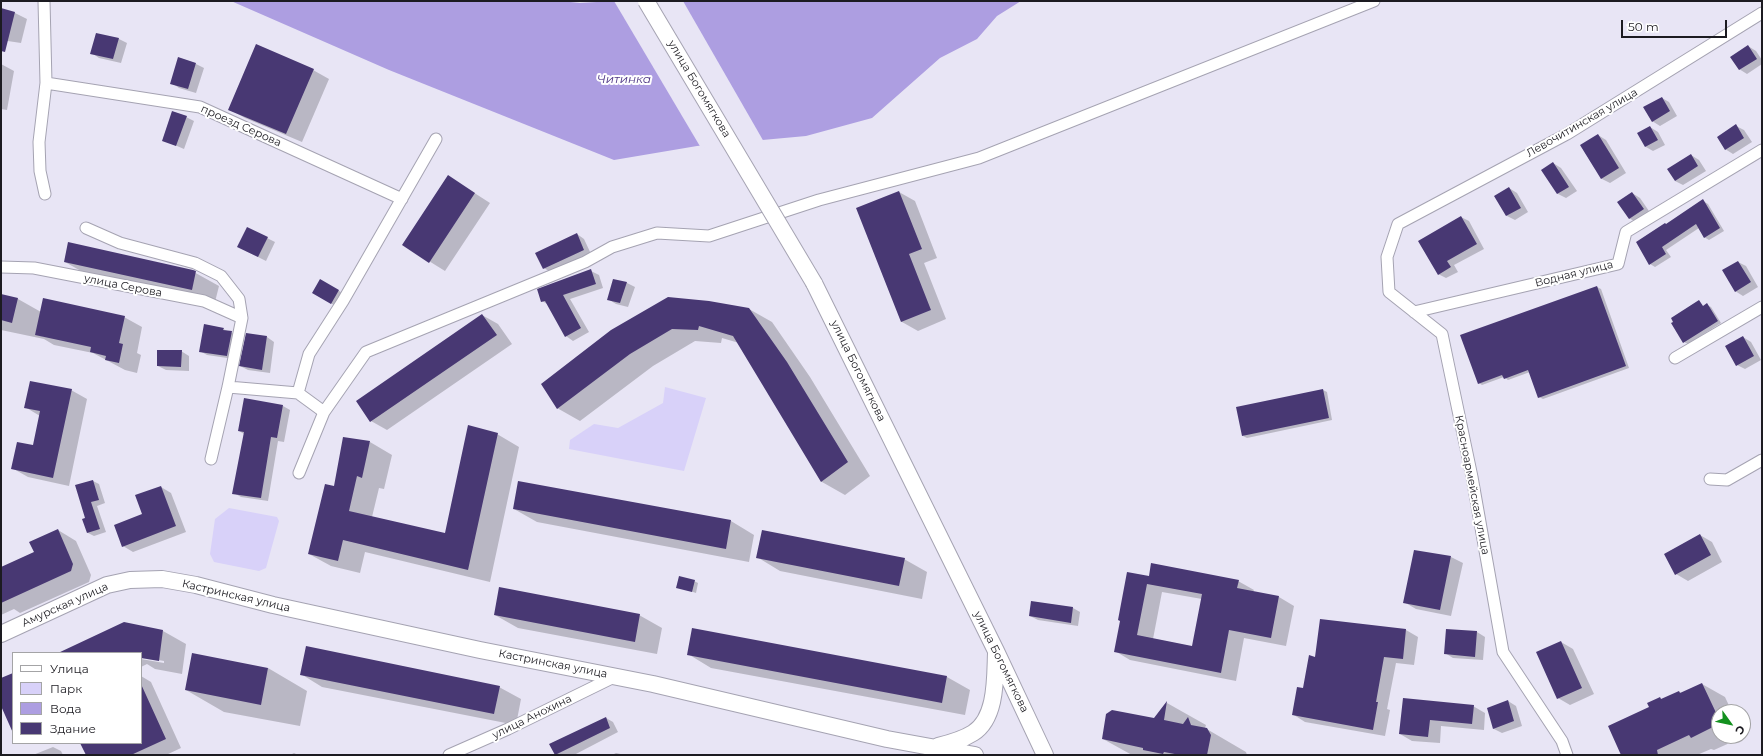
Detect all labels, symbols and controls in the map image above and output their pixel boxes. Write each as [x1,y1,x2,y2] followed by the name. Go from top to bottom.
[1623,12,1729,38] scale bar
[1628,19,1659,34] text: 50 m
[665,38,733,140] street label: улица Богомягкова
[597,72,651,86] water label: Читинка
[1524,86,1640,160] street label: Левочитинская улица
[199,102,283,150] street label: проезд Серова
[1534,258,1614,290] street label: Водная улица
[83,272,163,300] street label: улица Серова
[828,318,888,424] street label: улица Богомягкова
[1452,414,1492,556] street label: Красноармейская улица
[181,577,291,615] street label: Кастринская улица
[20,580,110,630] street label: Амурская улица
[971,609,1031,715] street label: улица Богомягкова
[497,647,609,681] street label: Кастринская улица
[12,652,142,744] legend
[50,661,89,676] text: Улица
[50,681,82,696] text: Парк
[490,692,574,742] street label: улица Анохина
[50,701,81,716] text: Вода
[1711,704,1751,744] north arrow
[50,721,96,736] text: Здание
[1732,723,1748,737] text: С

